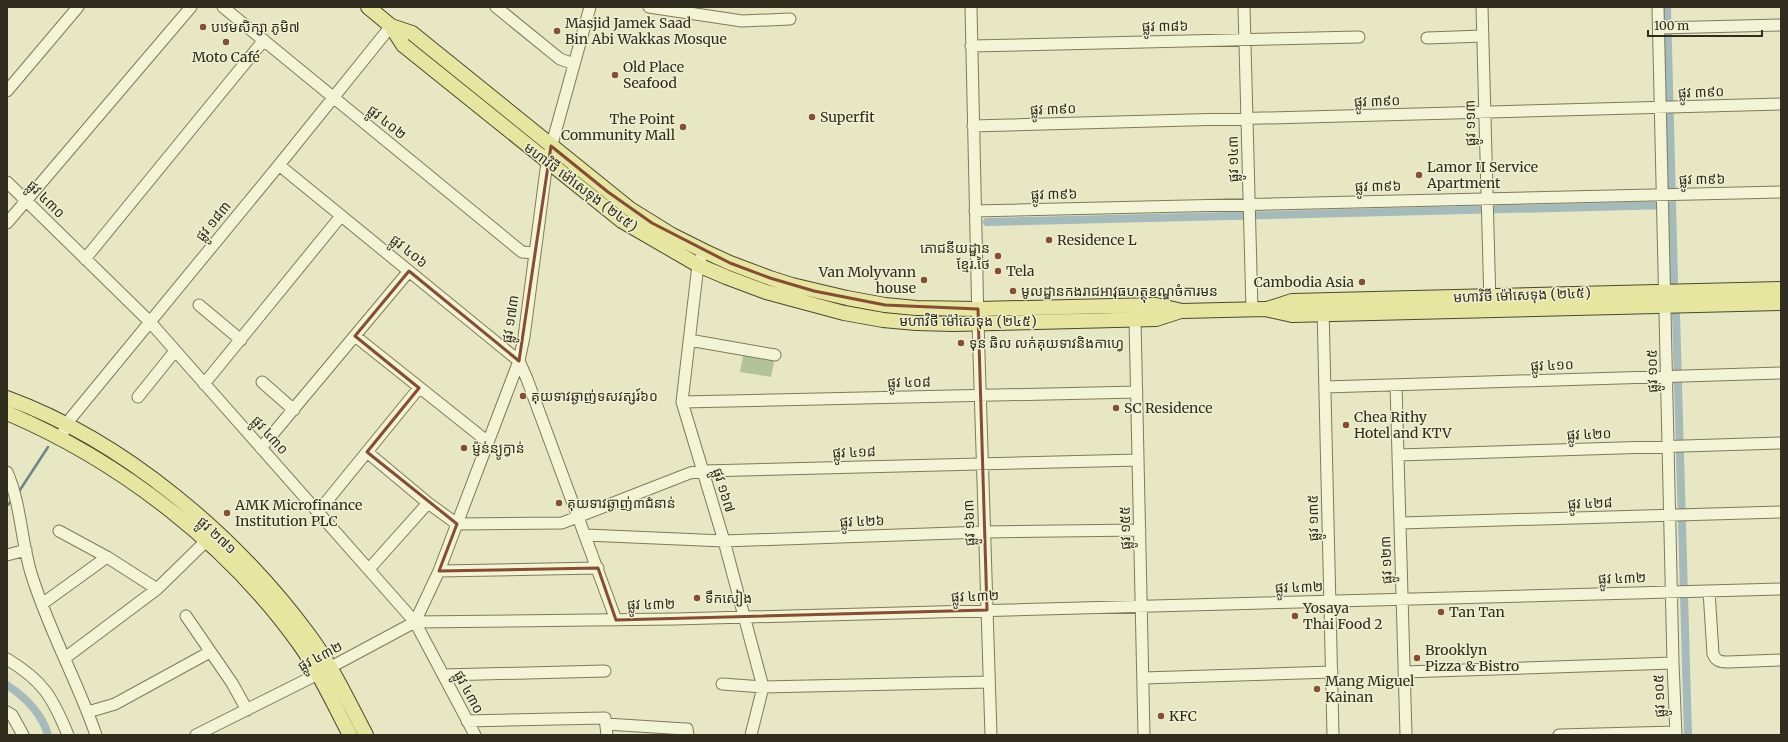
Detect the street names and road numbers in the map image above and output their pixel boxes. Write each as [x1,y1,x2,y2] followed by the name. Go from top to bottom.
[1142,17,1189,39] street label: ផ្លូវ ៣៨៦
[1677,82,1725,105] street label: ផ្លូវ ៣៩០
[1353,91,1401,114] street label: ផ្លូវ ៣៩០
[1029,99,1077,122] street label: ផ្លូវ ៣៩០
[1461,99,1483,146] street label: ផ្លូវ ១១៣
[362,101,410,146] street label: ផ្លូវ ៤០២
[1224,135,1246,182] street label: ផ្លូវ ១៤៣
[521,138,641,236] street label: មហាវិថី ម៉ៅសេទុង (២៤៥)
[1679,170,1726,192] street label: ផ្លូវ ៣៩៦
[21,176,69,224] street label: ផ្លូវ ៤៣០
[1355,177,1402,199] street label: ផ្លូវ ៣៩៦
[1031,185,1078,207] street label: ផ្លូវ ៣៩៦
[191,197,237,247] street label: ផ្លូវ ១៨៣
[384,230,432,274] street label: ផ្លូវ ៤០៦
[1453,284,1591,306] street label: មហាវិថី ម៉ៅសេទុង (២៤៥)
[497,294,526,345] street label: ផ្លូវ ១៧៣
[899,312,1037,330] street label: មហាវិថី ម៉ៅសេទុង (២៤៥)
[1643,349,1665,393] street label: ផ្លូវ ១០៥
[1530,355,1574,378] street label: ផ្លូវ ៤១០
[887,373,931,395] street label: ផ្លូវ ៤០៨
[245,412,292,460] street label: ផ្លូវ ៤៣០
[1566,424,1612,447] street label: ផ្លូវ ៤២០
[832,442,876,465] street label: ផ្លូវ ៤១៨
[706,466,739,515] street label: ផ្លូវ ១៦៧
[1567,493,1613,516] street label: ផ្លូវ ៤២៨
[1304,494,1326,541] street label: ផ្លូវ ១៣៥
[959,499,982,547] street label: ផ្លូវ ១៦៣
[1116,506,1138,550] street label: ផ្លូវ ១៥៥
[839,511,885,534] street label: ផ្លូវ ៤២៦
[191,512,240,560] street label: ផ្លូវ ២៧១
[1376,535,1399,584] street label: ផ្លូវ ១២៣
[1598,568,1647,591] street label: ផ្លូវ ៤៣២
[1275,577,1324,600] street label: ផ្លូវ ៤៣២
[951,586,1000,609] street label: ផ្លូវ ៤៣២
[627,595,675,617] street label: ផ្លូវ ៤៣២
[294,637,347,678] street label: ផ្លូវ ៤៣២
[447,667,488,718] street label: ផ្លូវ ៤៣០
[1649,674,1672,718] street label: ផ្លូវ ១០៥

